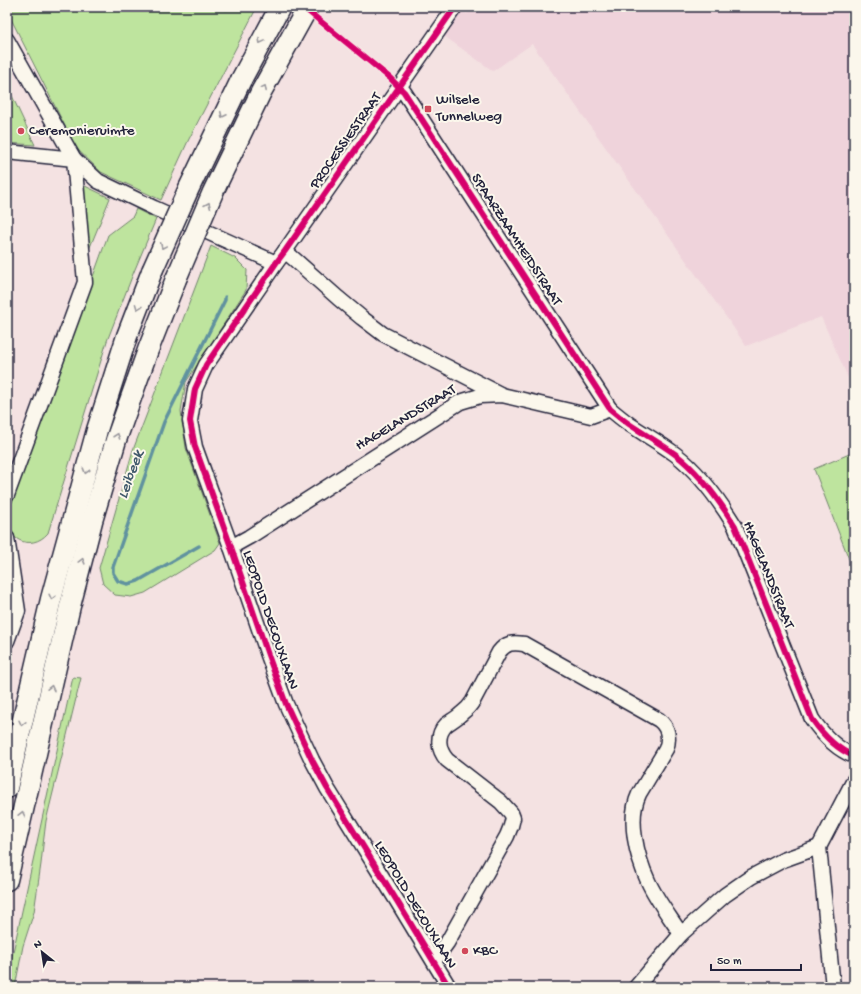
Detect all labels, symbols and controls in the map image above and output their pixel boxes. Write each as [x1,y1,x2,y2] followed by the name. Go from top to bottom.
[258,37,266,45] one-way arrow
[259,85,267,92] one-way arrow
[305,88,387,193] street label: PROCESSIESTRAAT
[435,91,502,126] place label: Wilsele Tunnelweg
[423,104,433,114] marker: Wilsele Tunnelweg
[220,110,228,118] one-way arrow
[29,122,135,140] place label: Ceremonieruimte
[16,126,26,136] marker: Ceremonieruimte
[467,171,566,310] street label: SPAARZAAMHEIDSTRAAT
[203,202,211,209] one-way arrow
[160,242,168,249] one-way arrow
[135,304,143,311] one-way arrow
[352,380,461,455] street label: HAGELANDSTRAAT
[112,433,121,440] one-way arrow
[115,447,150,502] water label: Leibeek
[82,467,91,474] one-way arrow
[738,519,798,632] street label: HAGELANDSTRAAT
[238,548,302,692] street label: LEOPOLD DECOUXLAAN
[77,558,85,565] one-way arrow
[48,593,56,600] one-way arrow
[46,685,55,692] one-way arrow
[19,720,27,726] one-way arrow
[17,811,25,818] one-way arrow
[370,838,460,972] street label: LEOPOLD DECOUXLAAN
[22,932,62,972] north arrow
[32,938,44,952] text: N
[473,942,498,960] place label: KBC
[460,946,470,956] marker: KBC
[711,946,801,972] scale bar
[717,955,742,969] text: 50 m

